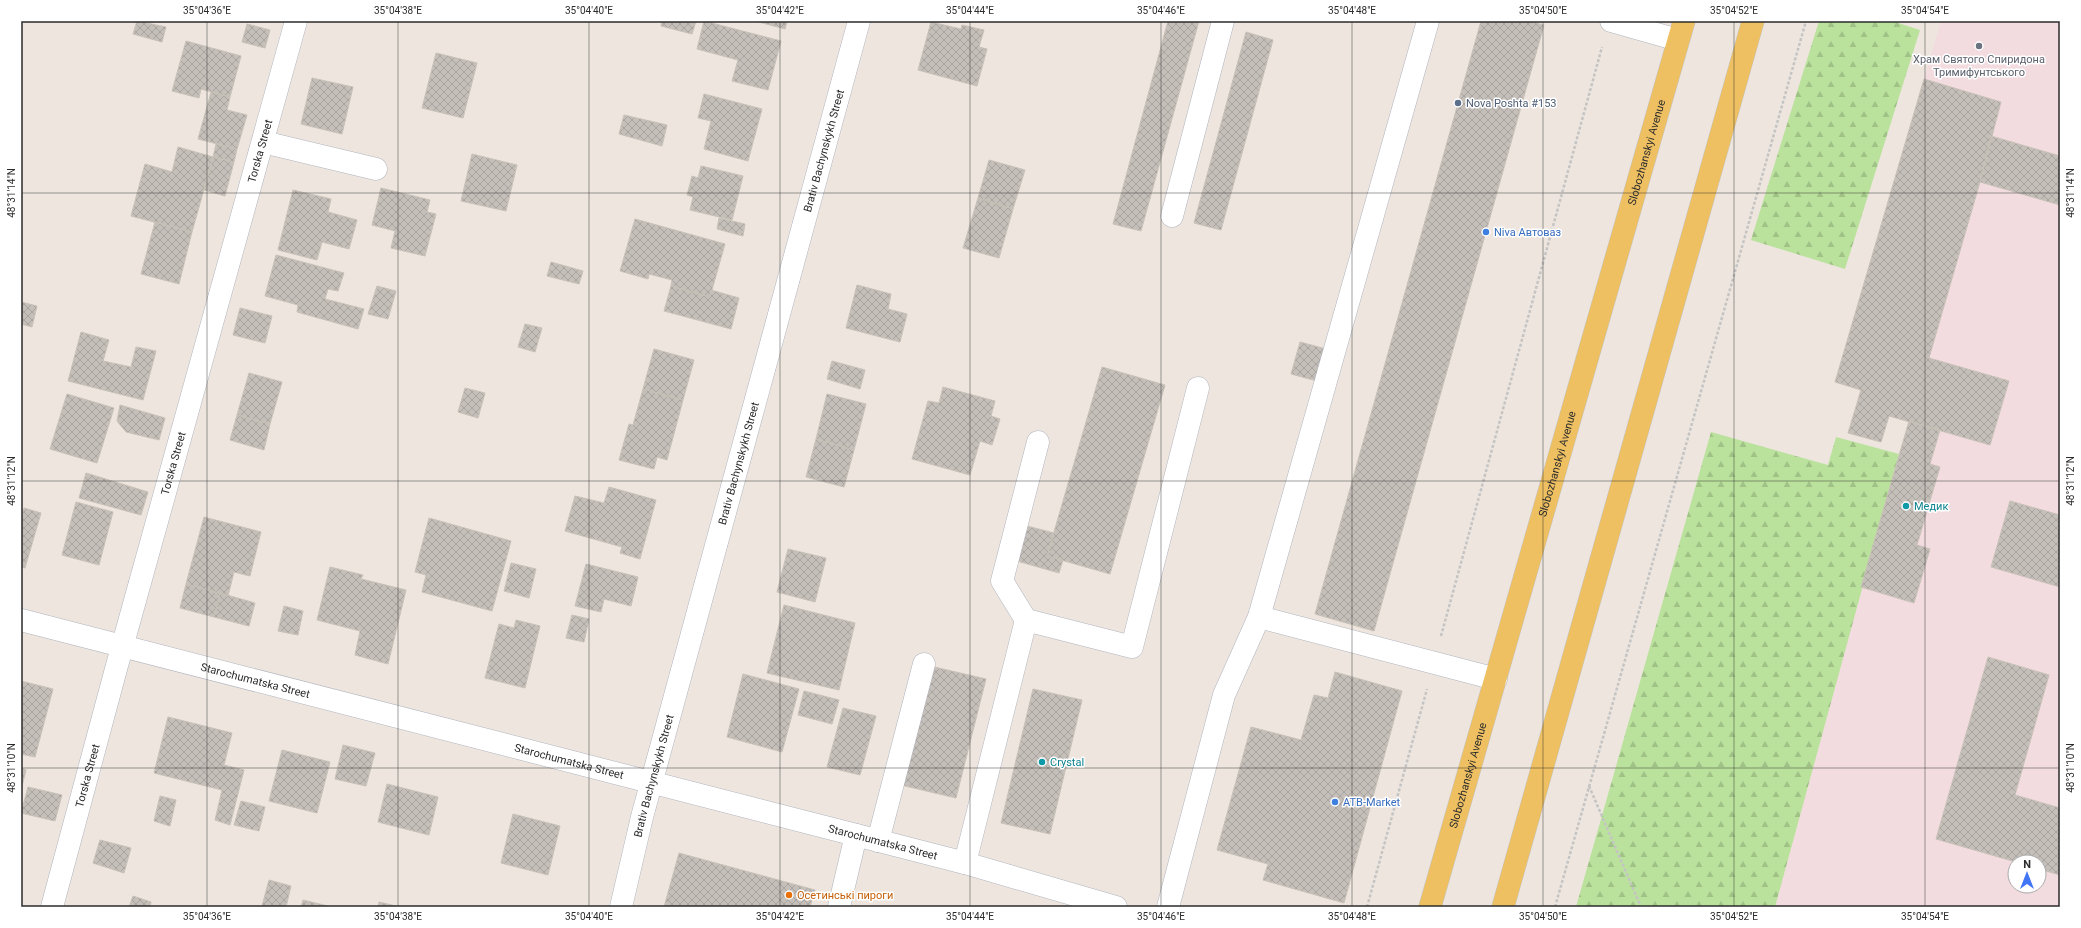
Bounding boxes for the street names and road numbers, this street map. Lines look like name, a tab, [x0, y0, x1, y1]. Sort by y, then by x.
street label: Brativ Bachynskykh Street	[801, 88, 847, 214]
street label: Slobozhanskyi Avenue	[1625, 98, 1668, 207]
street label: Torska Street	[245, 118, 275, 184]
street label: Brativ Bachynskykh Street	[716, 400, 762, 526]
street label: Slobozhanskyi Avenue	[1536, 409, 1579, 518]
street label: Torska Street	[159, 430, 189, 496]
street label: Starochumatska Street	[199, 661, 312, 701]
street label: Brativ Bachynskykh Street	[631, 713, 677, 839]
street label: Slobozhanskyi Avenue	[1447, 721, 1490, 830]
street label: Starochumatska Street	[513, 741, 625, 782]
street label: Torska Street	[73, 742, 103, 809]
street label: Starochumatska Street	[827, 822, 939, 863]

